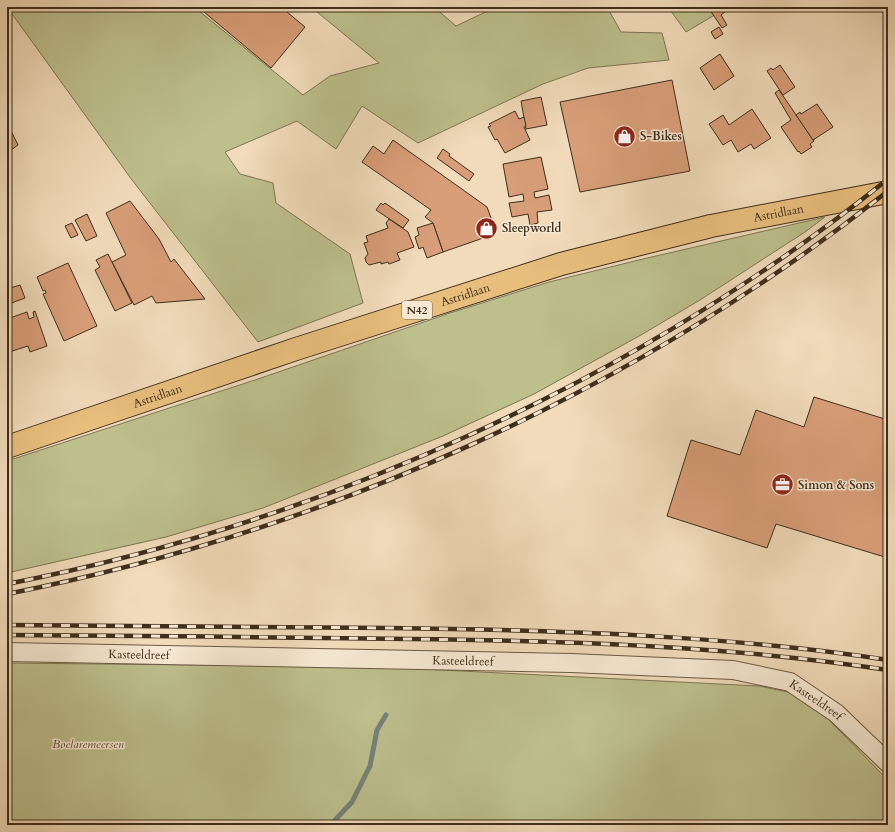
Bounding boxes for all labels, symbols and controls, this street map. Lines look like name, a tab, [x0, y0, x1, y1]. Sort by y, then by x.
shop icon: S-Bikes	[612, 123, 638, 149]
place label: S-Bikes	[640, 128, 682, 144]
street label: Astridlaan	[752, 200, 805, 226]
shop icon: Sleepworld	[473, 215, 499, 241]
place label: Sleepworld	[502, 220, 561, 236]
street label: Astridlaan	[439, 279, 492, 310]
road number: N42	[402, 301, 432, 319]
street label: Astridlaan	[131, 380, 184, 412]
office icon: Simon & Sons	[769, 472, 795, 498]
place label: Simon & Sons	[798, 477, 874, 493]
street label: Kasteeldreef	[108, 646, 172, 663]
street label: Kasteeldreef	[432, 652, 496, 670]
street label: Kasteeldreef	[786, 676, 848, 725]
park label: Boelaremeersen	[52, 736, 124, 752]

